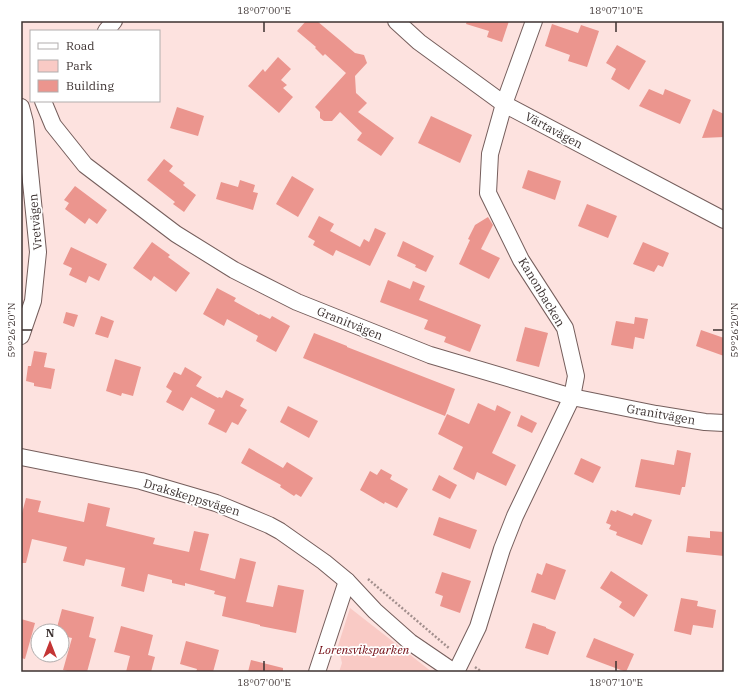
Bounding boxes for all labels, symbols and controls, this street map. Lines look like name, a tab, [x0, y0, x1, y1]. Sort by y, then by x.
text: 18°07'00"E	[237, 4, 291, 17]
text: 18°07'10"E	[589, 4, 643, 17]
legend	[30, 30, 160, 102]
text: Road	[66, 38, 95, 53]
text: Park	[66, 58, 92, 73]
text: Building	[66, 78, 114, 93]
street label: Värtavägen	[523, 109, 586, 152]
street label: Vretvägen	[25, 193, 45, 251]
street label: Kanonbacken	[516, 255, 569, 330]
text: 59°26'20"N	[5, 302, 18, 358]
text: 59°26'20"N	[728, 302, 741, 358]
street label: Granitvägen	[315, 303, 385, 343]
street label: Granitvägen	[625, 401, 697, 427]
street label: Drakskeppsvägen	[142, 475, 242, 519]
north arrow	[30, 623, 70, 663]
text: N	[46, 626, 55, 640]
park label: Lorensviksparken	[318, 642, 410, 657]
text: 18°07'00"E	[237, 676, 291, 689]
text: 18°07'10"E	[589, 676, 643, 689]

